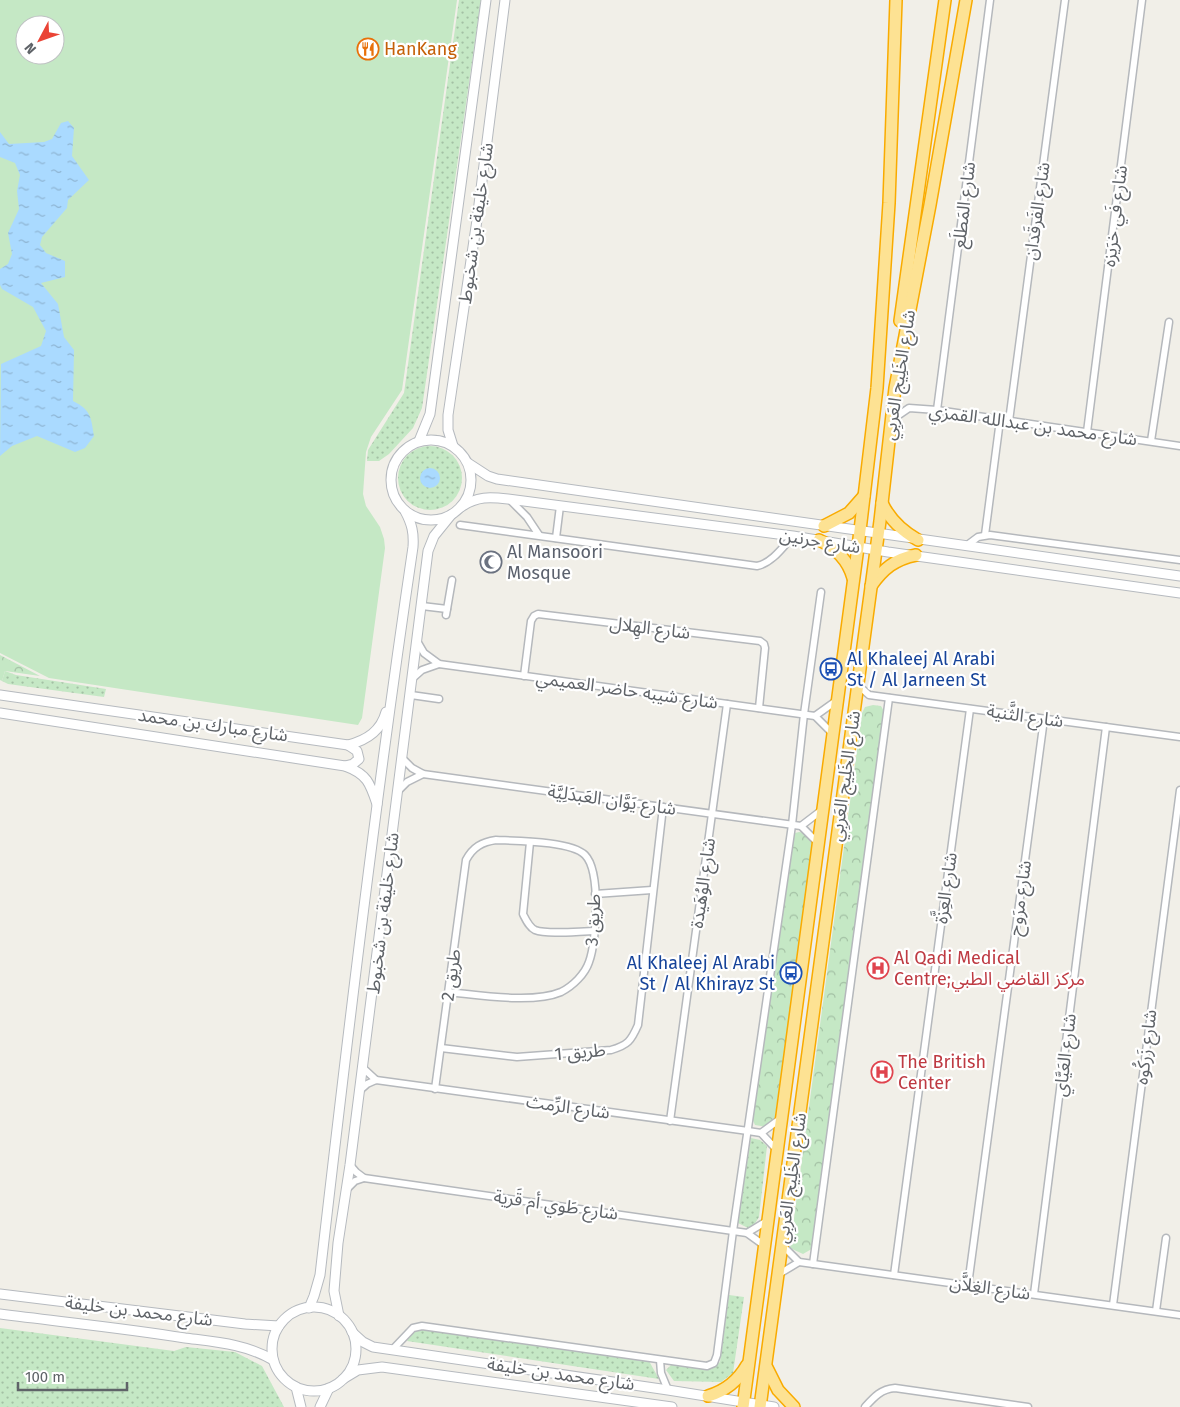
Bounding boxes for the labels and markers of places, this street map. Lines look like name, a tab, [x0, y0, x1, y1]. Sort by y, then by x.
restaurant icon: HanKang	[356, 37, 380, 61]
place label: HanKang	[384, 38, 457, 60]
place label: Al Mansoori Mosque	[507, 541, 603, 584]
mosque icon: Al Mansoori Mosque	[479, 550, 503, 574]
place label: Al Khaleej Al Arabi St / Al Jarneen St	[847, 648, 995, 691]
bus stop icon: Al Khaleej Al Arabi St / Al Jarneen St	[819, 657, 843, 681]
place label: Al Qadi Medical Centre;مركز القاضي الطبي	[894, 947, 1085, 992]
place label: Al Khaleej Al Arabi St / Al Khirayz St	[627, 952, 775, 995]
hospital icon: Al Qadi Medical Centre;مركز القاضي الطبي	[866, 956, 890, 980]
bus stop icon: Al Khaleej Al Arabi St / Al Khirayz St	[779, 961, 803, 985]
place label: The British Center	[898, 1051, 986, 1094]
hospital icon: The British Center	[870, 1060, 894, 1084]

